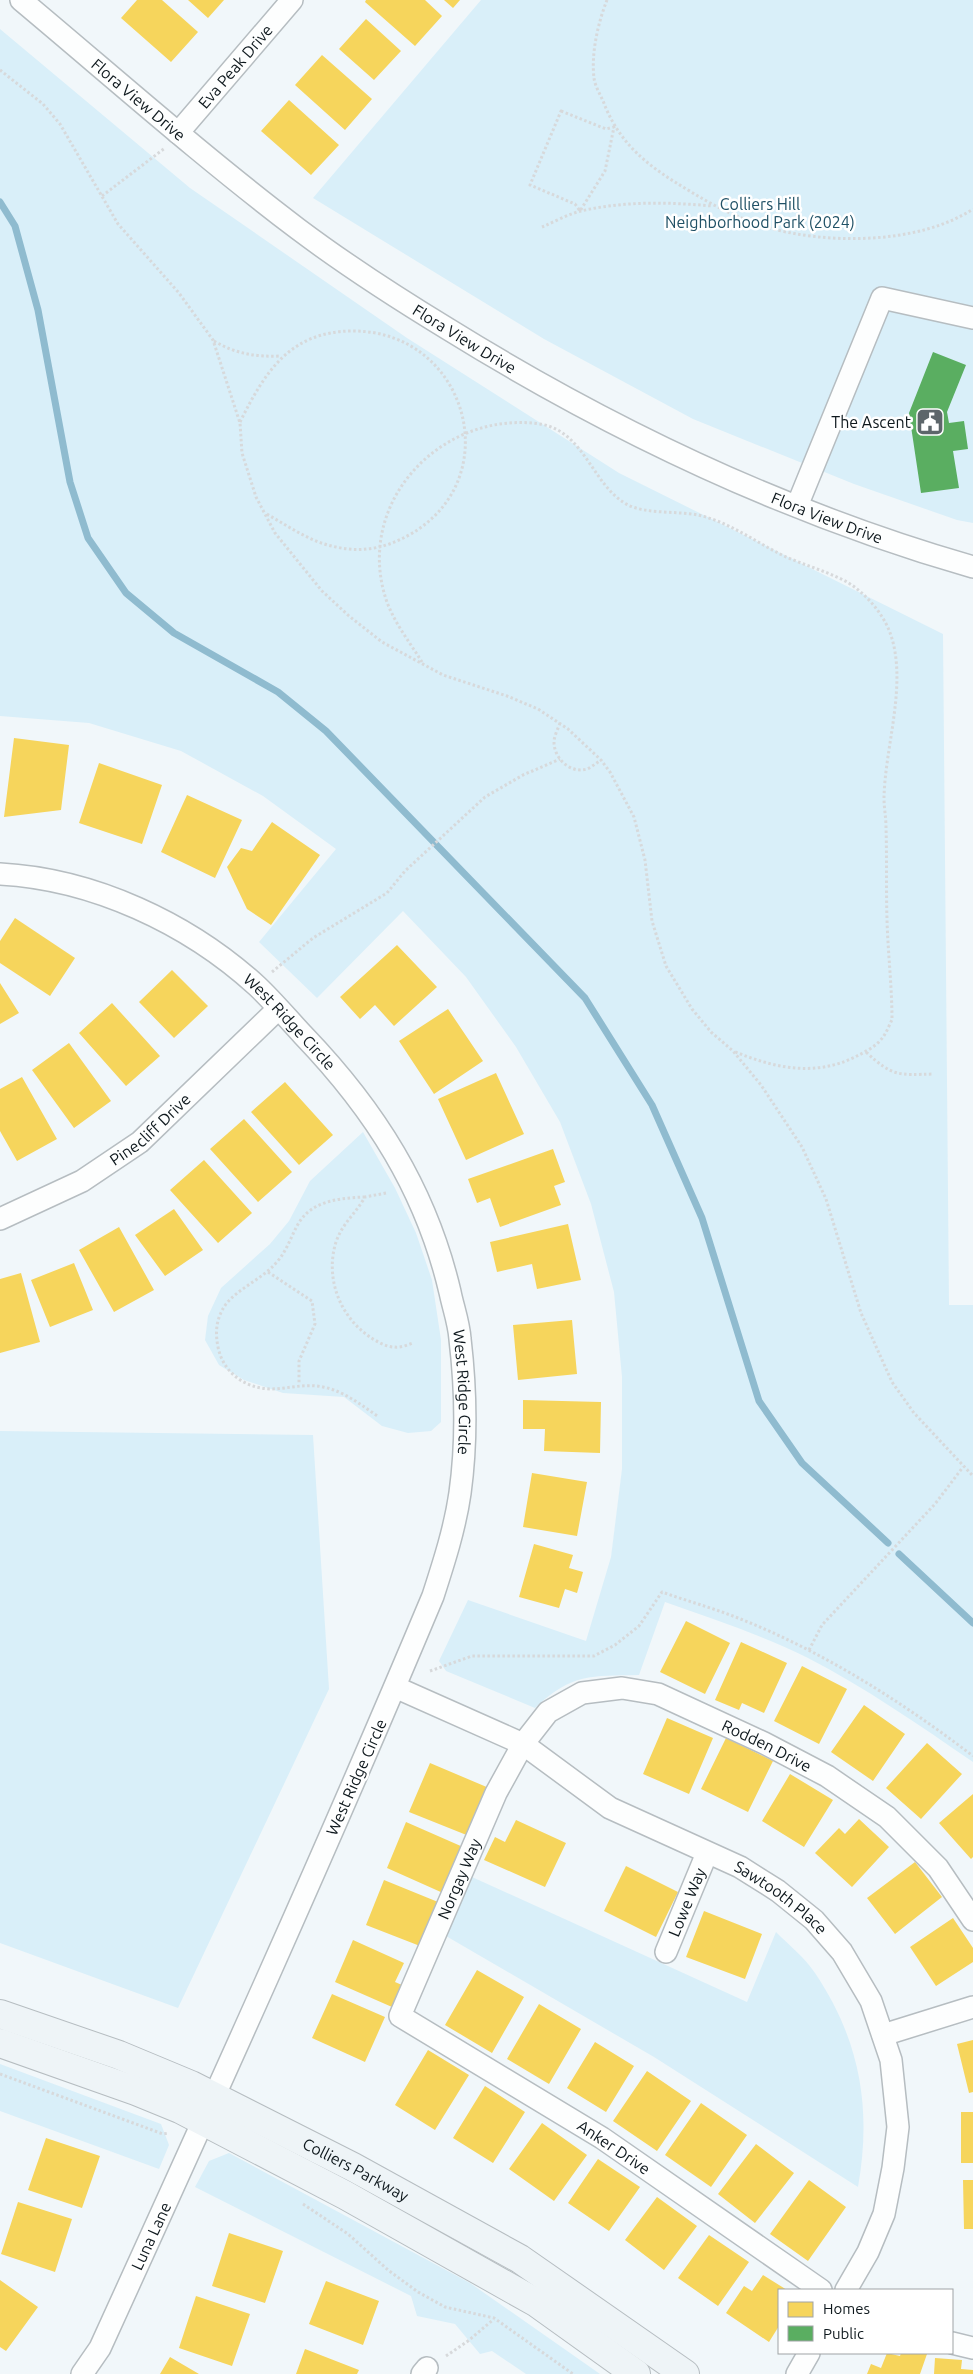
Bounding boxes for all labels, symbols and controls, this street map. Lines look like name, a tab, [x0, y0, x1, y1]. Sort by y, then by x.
street label: Eva Peak Drive	[194, 21, 276, 112]
street label: Flora View Drive	[88, 55, 189, 144]
park label: Colliers Hill Neighborhood Park (2024)	[665, 195, 855, 232]
street label: Flora View Drive	[410, 301, 519, 377]
public building icon: The Ascent	[915, 407, 945, 437]
place label: The Ascent	[831, 413, 912, 431]
street label: Flora View Drive	[769, 488, 885, 547]
street label: West Ridge Circle	[240, 970, 339, 1073]
street label: Pinecliff Drive	[106, 1090, 194, 1169]
street label: West Ridge Circle	[450, 1329, 474, 1455]
street label: West Ridge Circle	[322, 1716, 390, 1838]
street label: Rodden Drive	[719, 1716, 815, 1775]
street label: Norgay Way	[434, 1835, 484, 1922]
street label: Sawtooth Place	[732, 1857, 831, 1938]
street label: Lowe Way	[664, 1865, 709, 1939]
street label: Anker Drive	[574, 2116, 654, 2178]
street label: Colliers Parkway	[300, 2134, 412, 2205]
street label: Luna Lane	[127, 2199, 175, 2273]
legend	[778, 2289, 953, 2354]
text: Homes	[823, 2300, 870, 2317]
text: Public	[823, 2325, 864, 2342]

